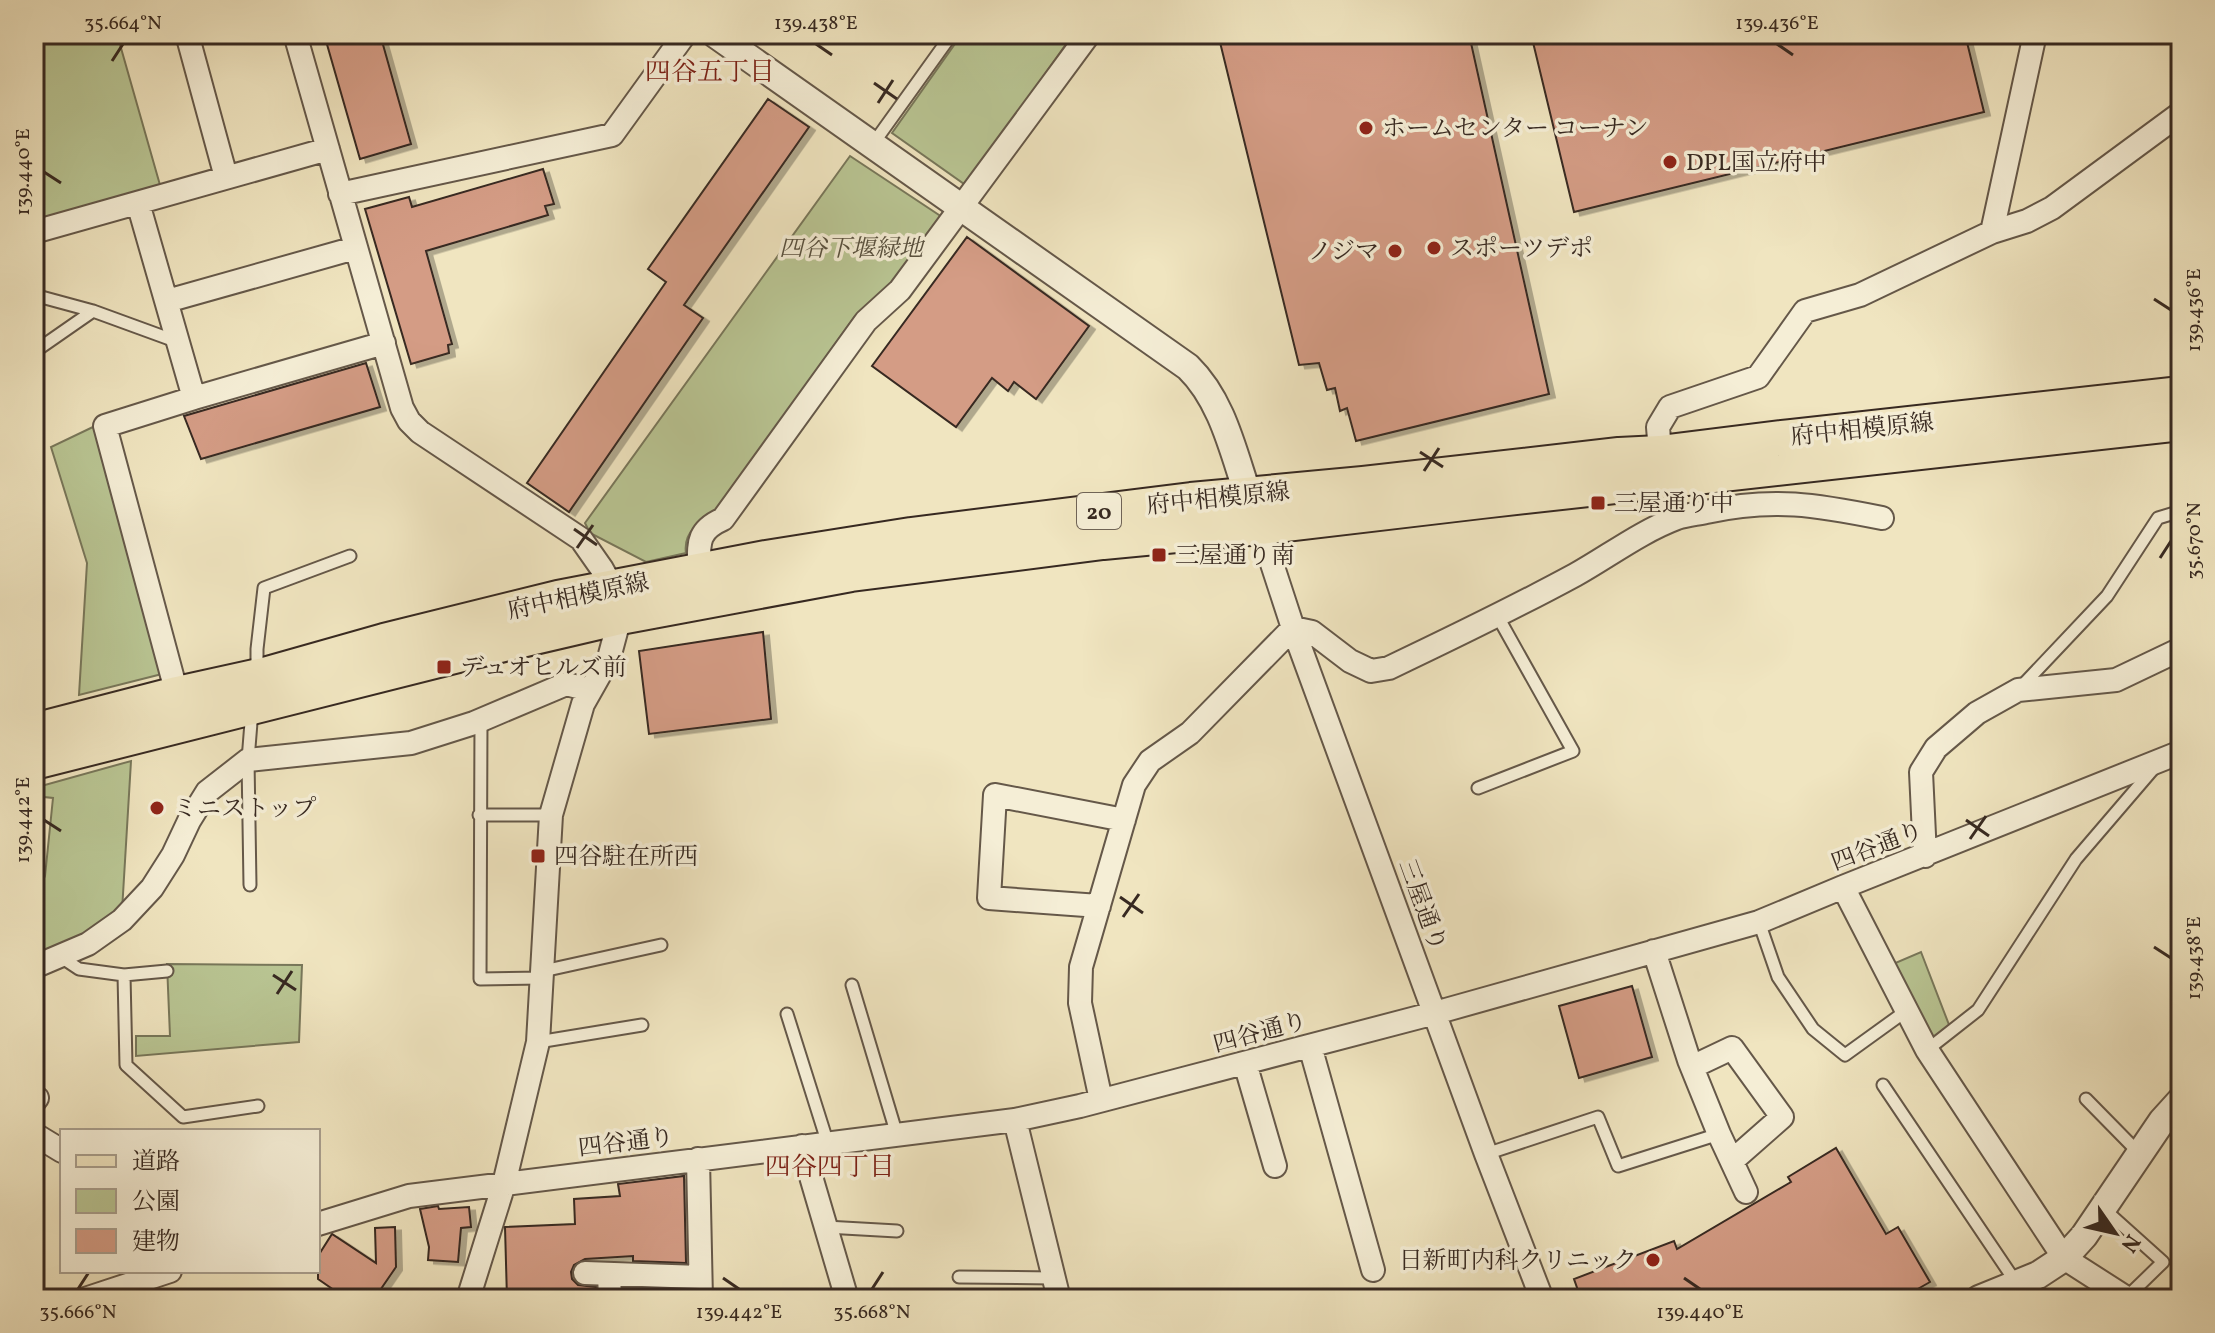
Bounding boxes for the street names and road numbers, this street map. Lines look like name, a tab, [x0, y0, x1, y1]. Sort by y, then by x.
street label: 府中相模原線	[1789, 407, 1936, 455]
street label: 府中相模原線	[1145, 476, 1292, 524]
road number: 20	[1077, 493, 1121, 529]
street label: 府中相模原線	[504, 566, 652, 630]
street label: 四谷通り	[1827, 815, 1929, 881]
street label: 三屋通り	[1389, 855, 1454, 957]
street label: 四谷通り	[1210, 1005, 1311, 1063]
street label: 四谷通り	[577, 1121, 676, 1167]

